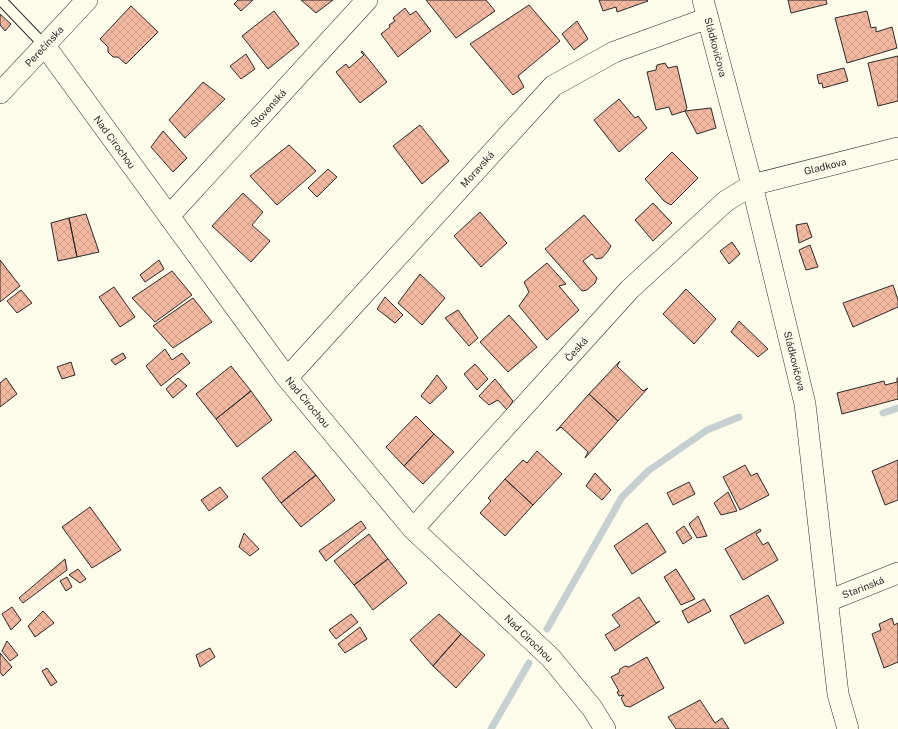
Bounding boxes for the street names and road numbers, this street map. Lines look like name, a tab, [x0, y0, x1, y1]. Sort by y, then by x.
street label: Sládkovičova	[702, 16, 730, 78]
street label: Perečínska	[22, 23, 66, 69]
street label: Slovenská	[248, 86, 288, 130]
street label: Nad Cirochou	[92, 113, 138, 171]
street label: Moravská	[458, 148, 496, 190]
street label: Gladkova	[803, 155, 847, 177]
street label: Sládkovičova	[782, 330, 808, 392]
street label: Česká	[562, 334, 590, 364]
street label: Nad Cirochou	[283, 374, 333, 430]
street label: Starinská	[840, 573, 886, 601]
street label: Nad Cirochou	[502, 612, 556, 664]

